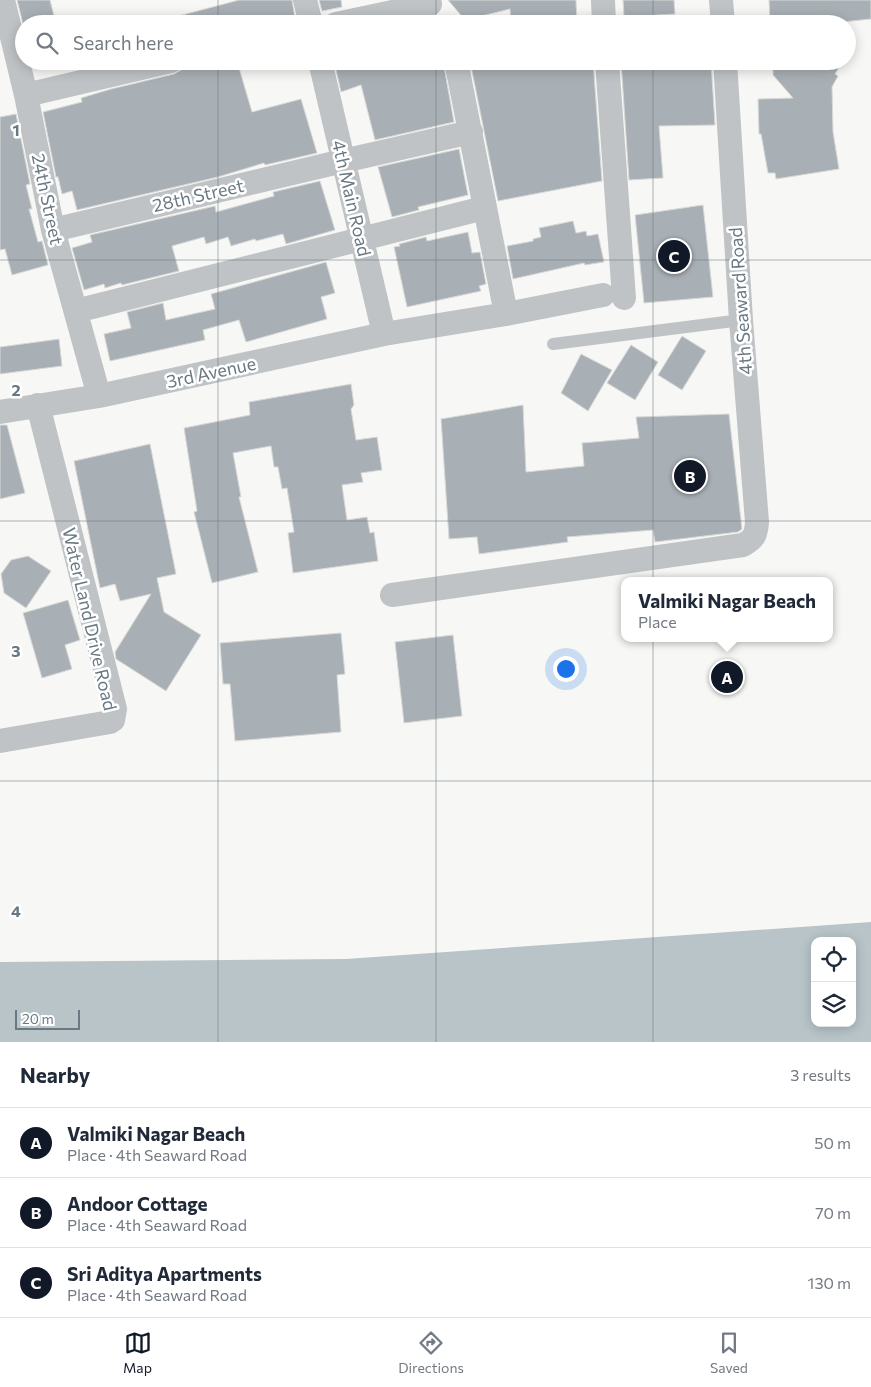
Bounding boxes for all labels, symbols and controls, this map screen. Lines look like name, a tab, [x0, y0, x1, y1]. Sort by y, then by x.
search box	[15, 15, 856, 70]
icon: search	[33, 29, 61, 57]
text: Search here	[73, 31, 173, 54]
text: 1	[12, 120, 20, 139]
street label: 4th Main Road	[328, 138, 376, 258]
street label: 24th Street	[28, 151, 68, 247]
street label: 28th Street	[150, 174, 246, 216]
street label: 4th Seaward Road	[724, 227, 756, 375]
pin: C	[658, 237, 690, 275]
street label: 3rd Avenue	[164, 352, 258, 392]
text: 2	[11, 380, 21, 399]
pin: B	[674, 457, 706, 495]
street label: Water Land Drive Road	[58, 525, 122, 713]
popup	[621, 577, 833, 642]
text: Valmiki Nagar Beach	[638, 589, 816, 612]
text: Place	[638, 612, 677, 631]
text: 3	[11, 641, 21, 660]
your location	[553, 656, 579, 682]
pin: A	[711, 658, 743, 696]
text: 4	[11, 901, 21, 920]
map controls	[811, 937, 856, 1027]
button: locate	[811, 937, 856, 982]
button: layers	[811, 982, 856, 1027]
scale bar	[15, 1007, 80, 1030]
text: 20 m	[22, 1010, 54, 1027]
text: Nearby	[20, 1062, 90, 1087]
text: 3 results	[790, 1065, 851, 1084]
text: Valmiki Nagar Beach	[67, 1122, 245, 1145]
text: A	[30, 1133, 42, 1152]
text: 50 m	[814, 1133, 851, 1152]
text: Place · 4th Seaward Road	[67, 1145, 247, 1164]
text: Andoor Cottage	[67, 1192, 208, 1215]
text: B	[31, 1203, 41, 1222]
text: 70 m	[815, 1203, 851, 1222]
text: Place · 4th Seaward Road	[67, 1215, 247, 1234]
text: Sri Aditya Apartments	[67, 1262, 262, 1285]
text: C	[31, 1273, 41, 1292]
text: 130 m	[808, 1273, 851, 1292]
text: Place · 4th Seaward Road	[67, 1285, 247, 1304]
tab: Map	[123, 1329, 152, 1376]
tab: Directions	[398, 1329, 464, 1376]
tab: Saved	[710, 1329, 748, 1376]

